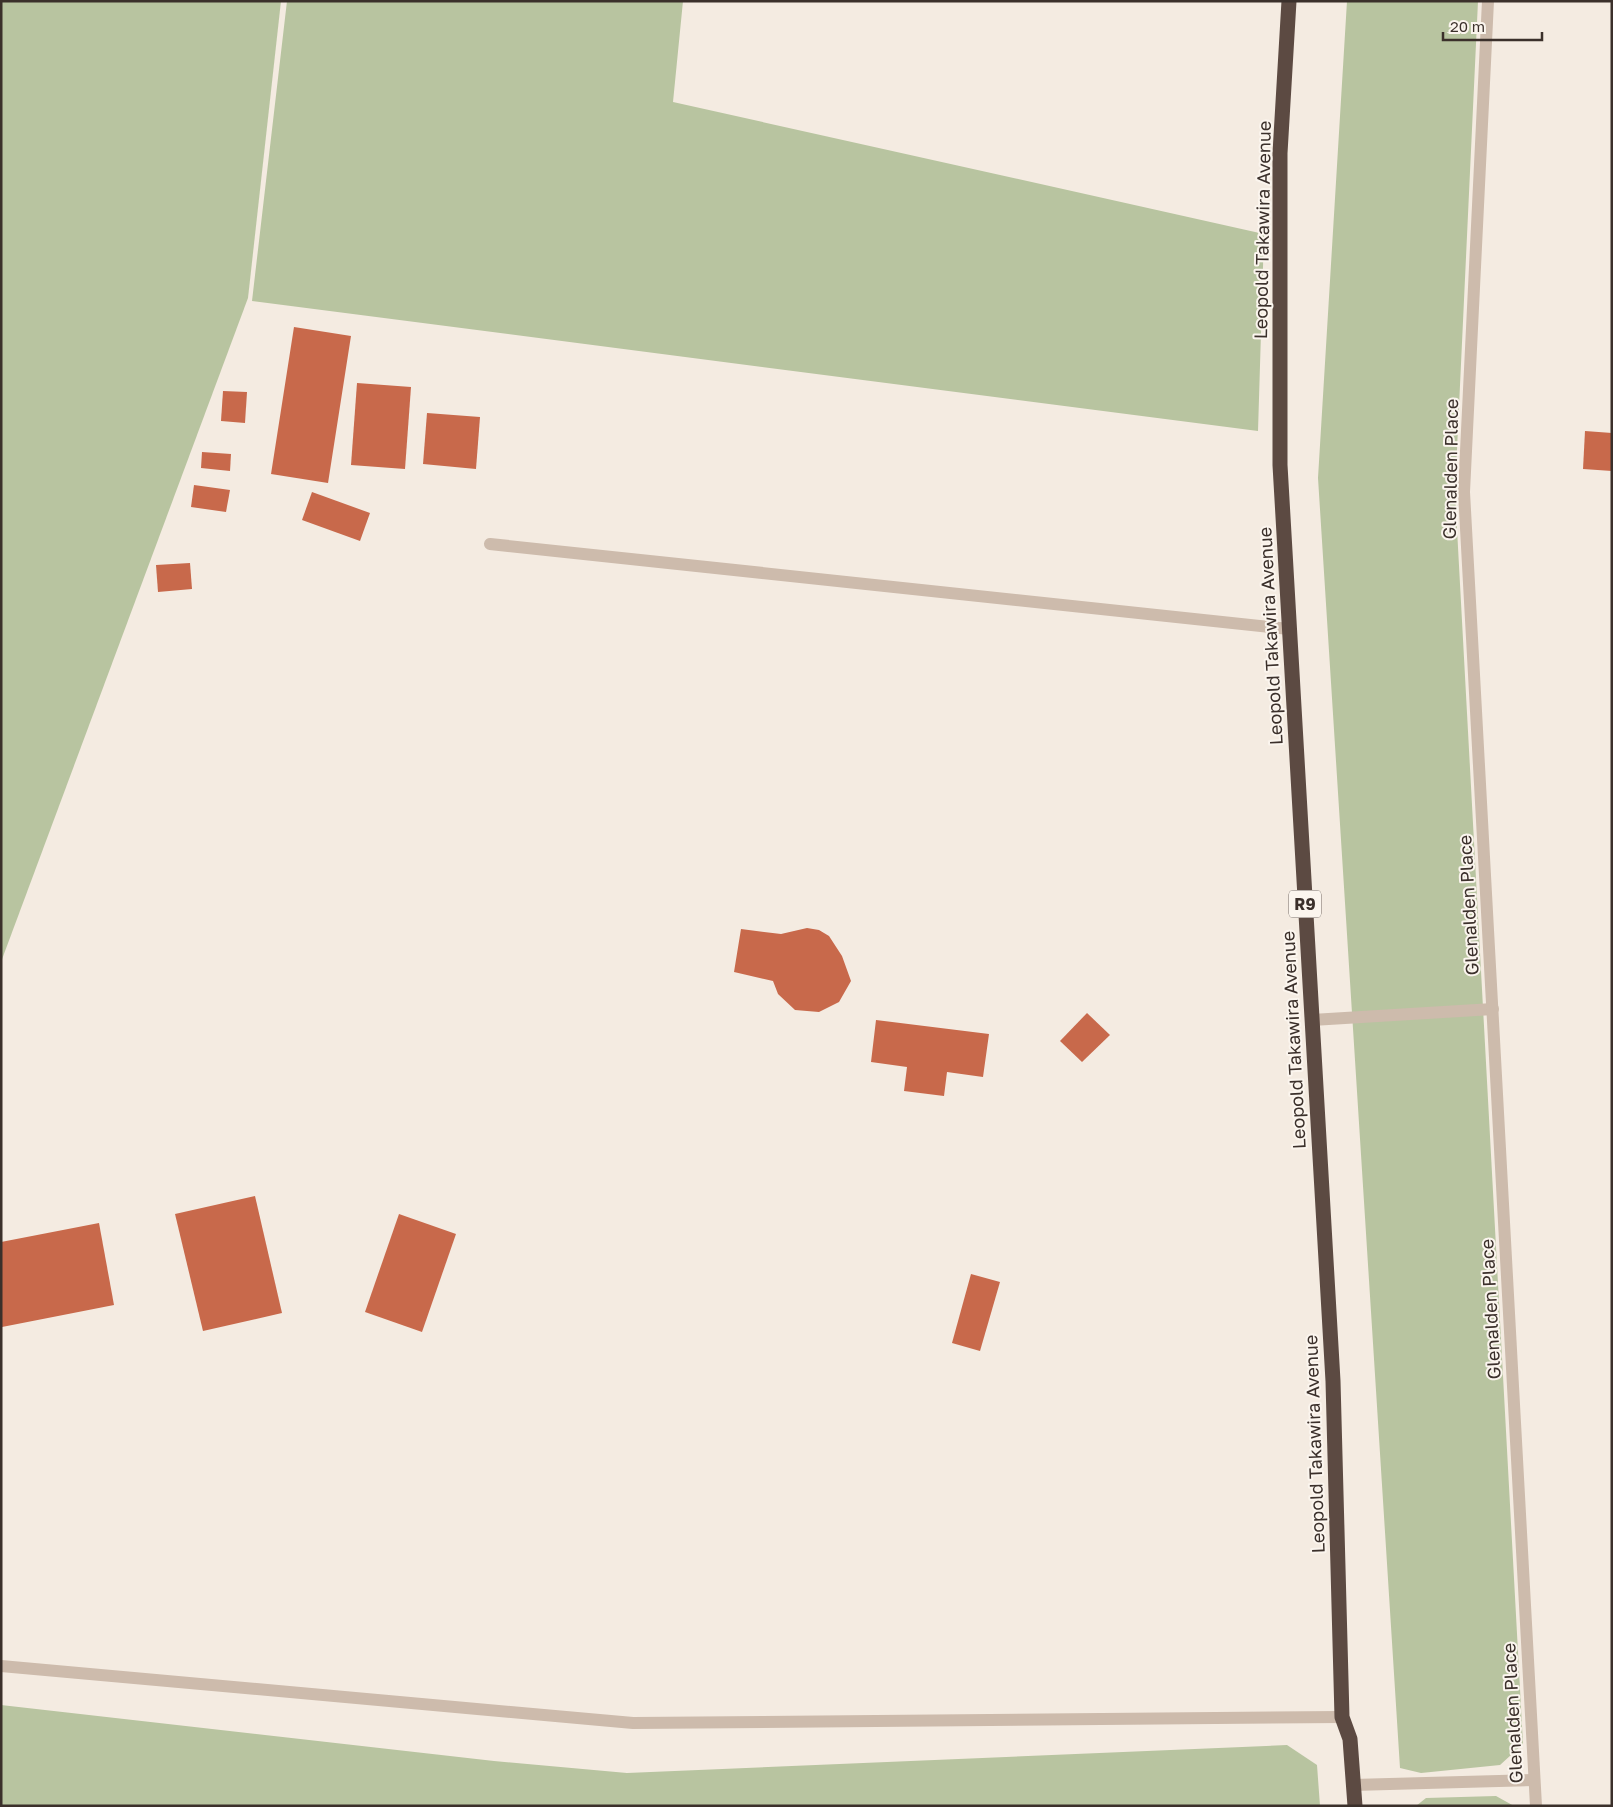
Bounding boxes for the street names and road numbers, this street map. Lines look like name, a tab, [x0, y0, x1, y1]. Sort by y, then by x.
street label: Leopold Takawira Avenue	[1249, 121, 1275, 339]
street label: Glenalden Place	[1438, 399, 1462, 539]
street label: Leopold Takawira Avenue	[1253, 526, 1287, 746]
street label: Glenalden Place	[1453, 834, 1483, 976]
road number: R9	[1289, 891, 1321, 918]
street label: Leopold Takawira Avenue	[1276, 930, 1310, 1150]
street label: Glenalden Place	[1475, 1238, 1505, 1380]
street label: Leopold Takawira Avenue	[1299, 1334, 1329, 1554]
street label: Glenalden Place	[1497, 1642, 1527, 1784]

